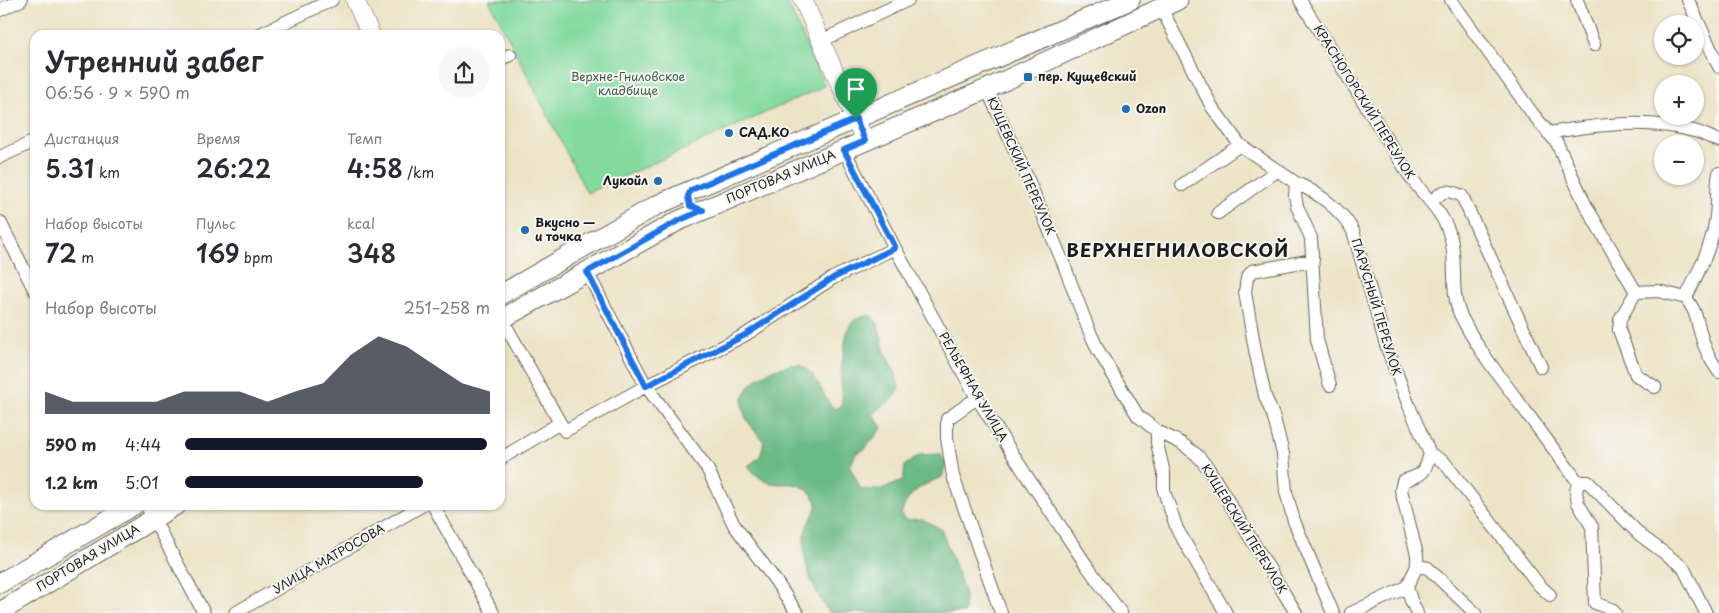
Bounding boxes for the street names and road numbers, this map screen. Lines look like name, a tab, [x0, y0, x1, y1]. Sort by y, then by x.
street label: КРАСНОГОРСКИЙ ПЕРЕУЛОК	[1310, 21, 1420, 182]
street label: КУЩЕВСКИЙ ПЕРЕУЛОК	[983, 94, 1061, 238]
street label: ПОРТОВАЯ УЛИЦА	[723, 145, 838, 207]
street label: ПАРУСНЫЙ ПЕРЕУЛОК	[1348, 236, 1406, 378]
street label: РЕЛЬЕФНАЯ УЛИЦА	[935, 328, 1013, 445]
street label: КУЩЕВСКИЙ ПЕРЕУЛОК	[1198, 460, 1292, 597]
street label: ПОРТОВАЯ УЛИЦА	[33, 519, 142, 595]
street label: УЛИЦА МАТРОСОВА	[269, 519, 388, 597]

